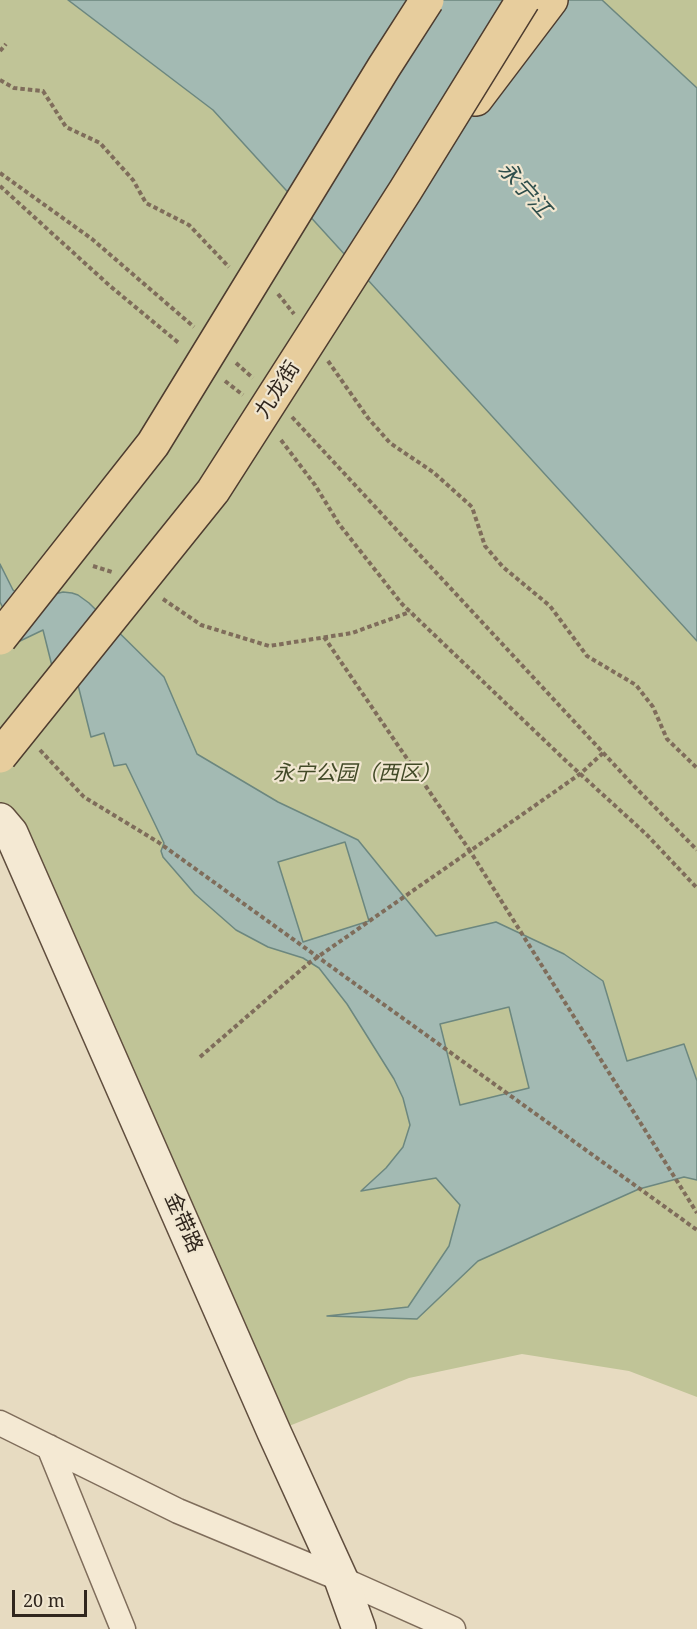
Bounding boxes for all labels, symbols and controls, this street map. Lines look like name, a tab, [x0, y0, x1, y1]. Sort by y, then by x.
water label: 永宁江	[492, 157, 556, 223]
street label: 九龙街	[250, 357, 306, 423]
park label: 永宁公园（西区）	[273, 761, 441, 787]
street label: 金带路	[159, 1189, 207, 1257]
scale bar	[15, 1578, 90, 1616]
text: 20 m	[23, 1588, 65, 1612]

